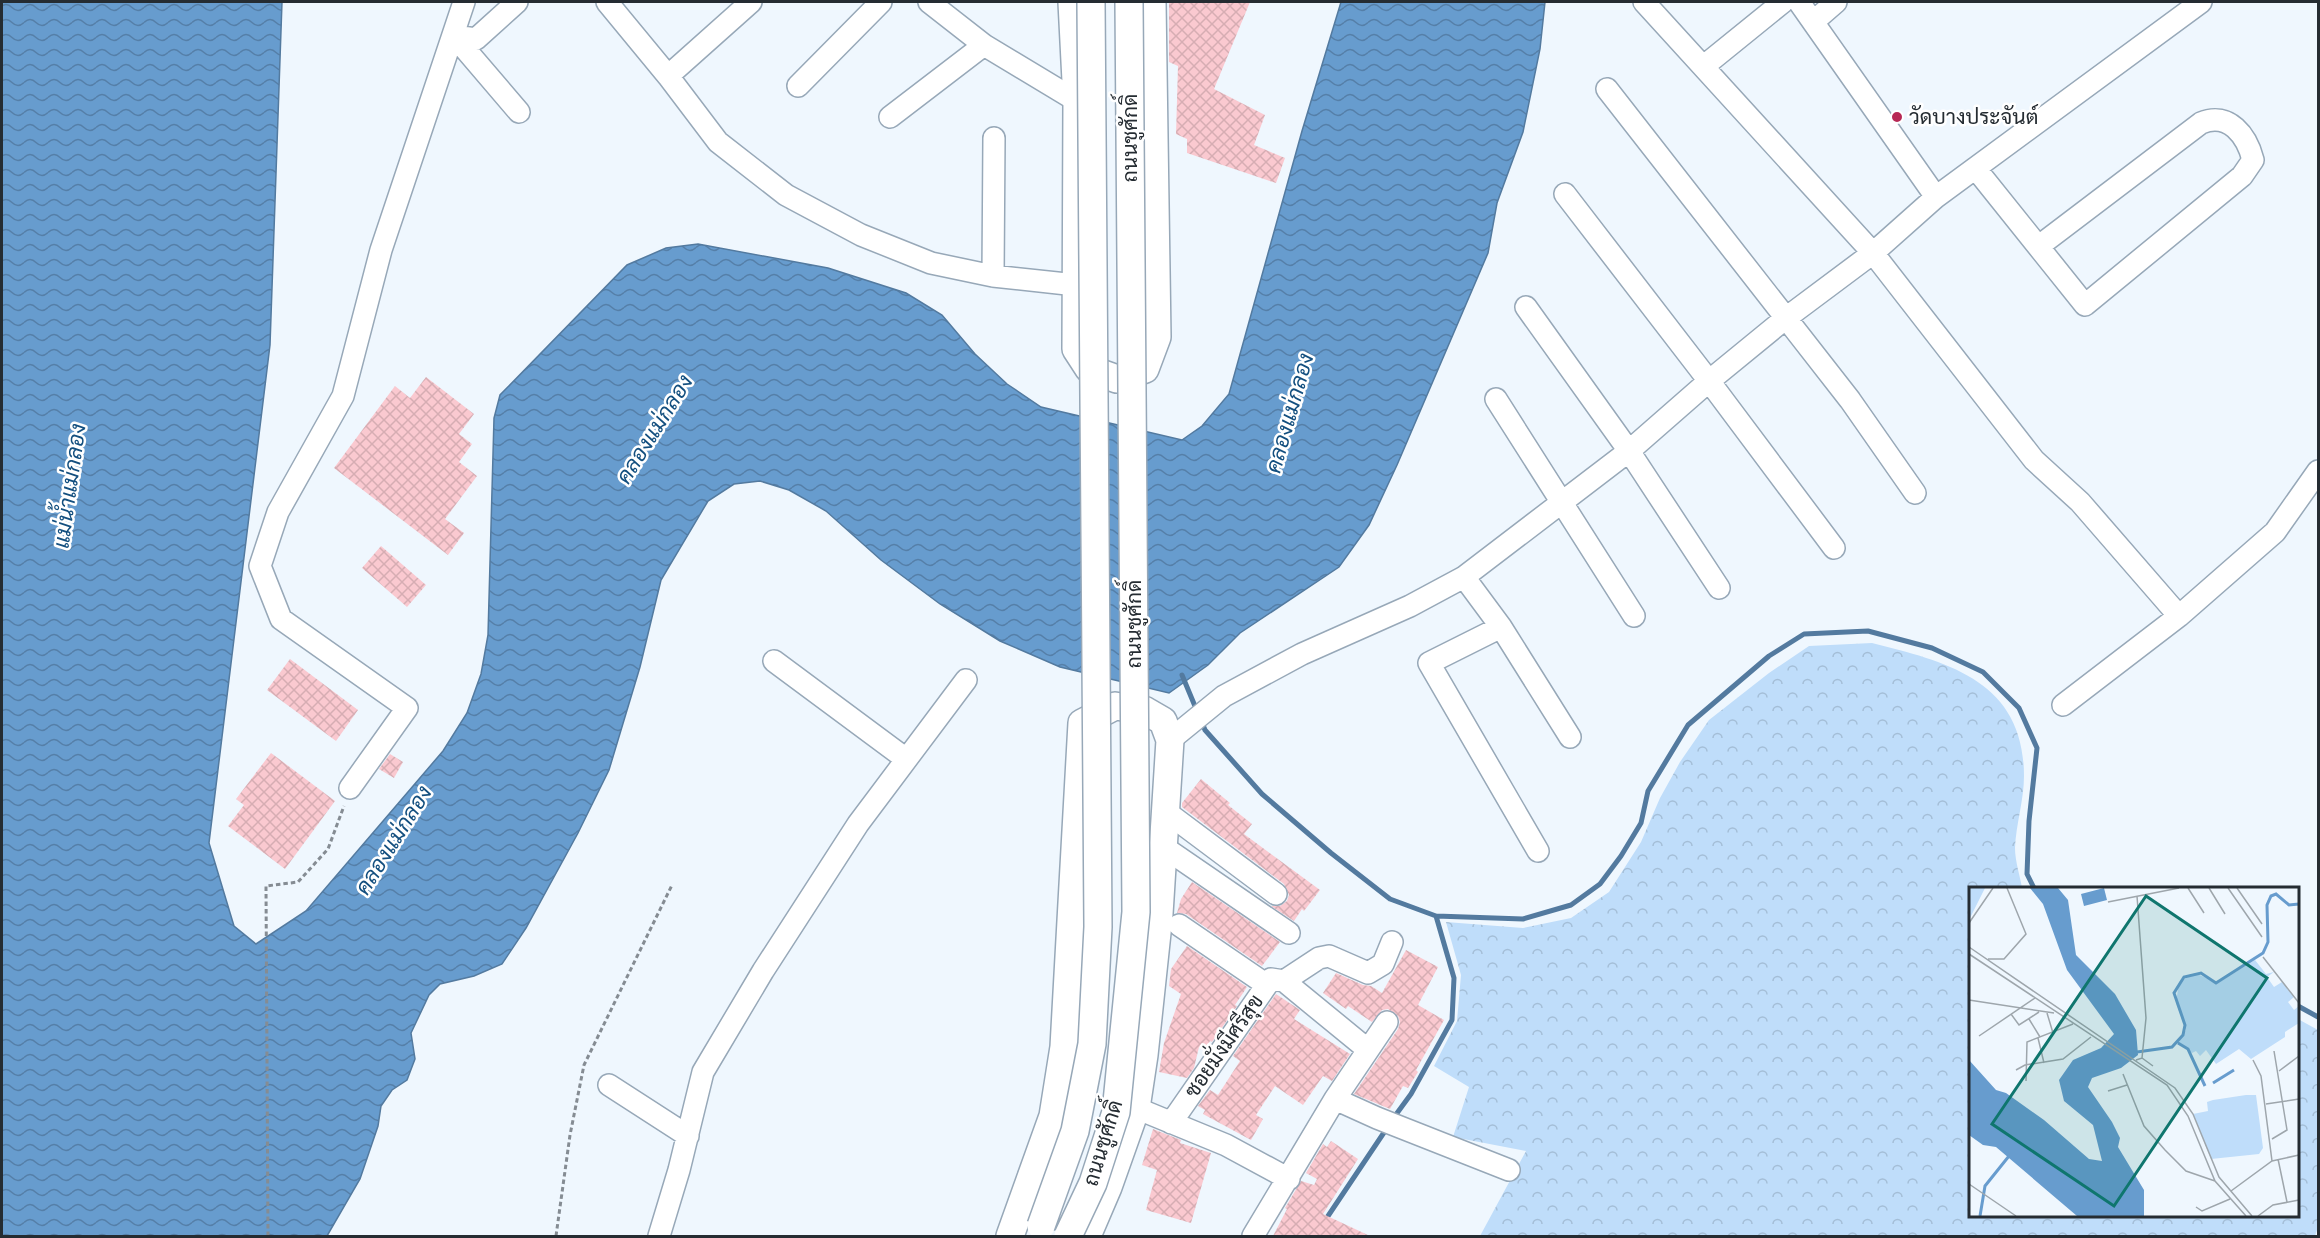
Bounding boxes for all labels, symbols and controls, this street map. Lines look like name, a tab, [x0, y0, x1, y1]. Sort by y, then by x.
street label: ถนนชูศักดิ์	[1110, 94, 1145, 182]
place label: วัดบางประจันต์	[1909, 103, 2038, 130]
marker: วัดบางประจันต์	[1890, 110, 1904, 124]
water label: คลองแม่กลอง	[1259, 350, 1319, 476]
water label: คลองแม่กลอง	[610, 370, 699, 489]
water label: แม่น้ำแม่กลอง	[41, 421, 92, 550]
street label: ถนนชูศักดิ์	[1114, 580, 1149, 668]
water label: คลองแม่กลอง	[349, 781, 438, 900]
inset map	[1969, 887, 2299, 1217]
street label: ซอยมั่งมีศรีสุข	[1174, 986, 1270, 1103]
street label: ถนนชูศักดิ์	[1071, 1095, 1130, 1190]

